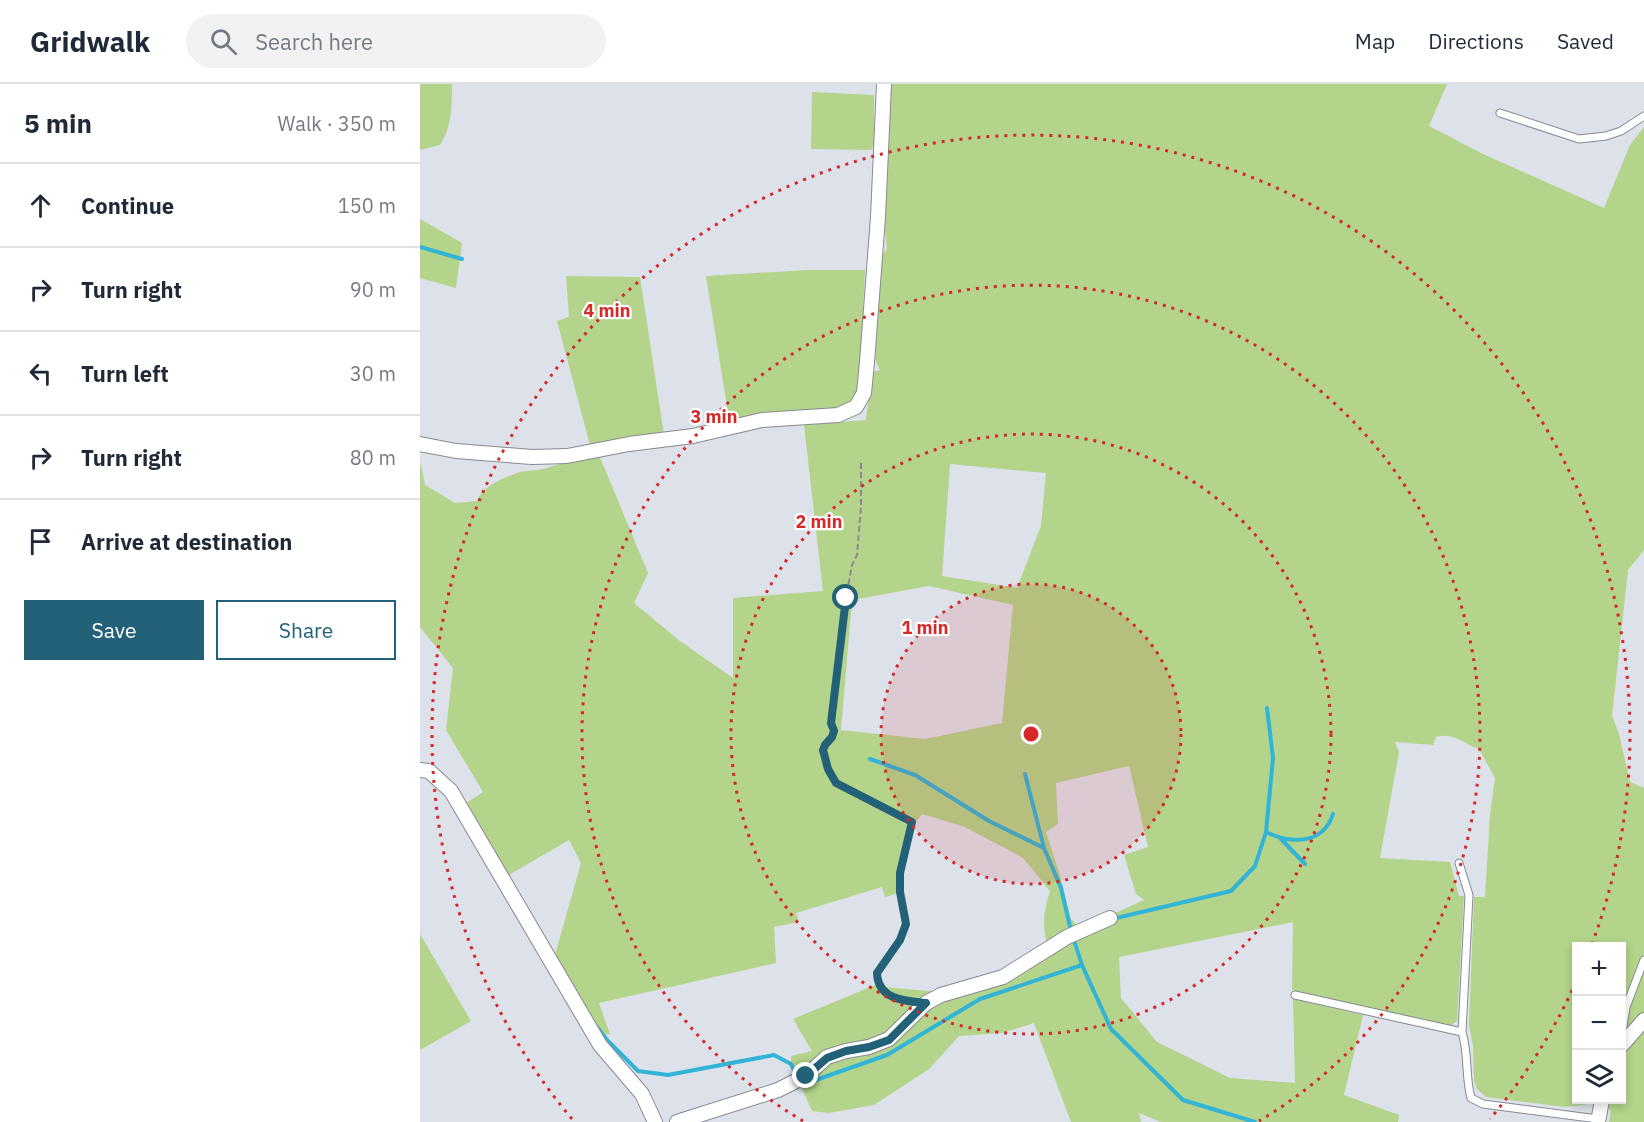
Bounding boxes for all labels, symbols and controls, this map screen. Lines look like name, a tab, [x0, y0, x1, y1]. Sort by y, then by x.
search box	[186, 14, 606, 68]
text: Gridwalk	[30, 23, 150, 60]
icon: search	[207, 25, 240, 58]
text: Search here	[255, 27, 373, 56]
text: Map	[1355, 27, 1395, 55]
text: Directions	[1428, 27, 1524, 55]
text: Saved	[1557, 27, 1614, 55]
text: 5 min	[24, 106, 92, 140]
text: Walk · 350 m	[278, 110, 396, 137]
icon: ahead	[24, 189, 57, 222]
text: Continue	[81, 191, 174, 220]
text: 150 m	[338, 192, 396, 219]
icon: right	[24, 273, 57, 306]
text: Turn right	[81, 275, 182, 304]
text: 90 m	[350, 276, 396, 303]
text: 4 min	[583, 299, 631, 322]
icon: left	[24, 357, 57, 390]
text: Turn left	[81, 359, 169, 388]
text: 30 m	[350, 360, 396, 387]
text: 3 min	[690, 405, 738, 428]
icon: right	[24, 441, 57, 474]
text: Turn right	[81, 443, 182, 472]
text: 80 m	[350, 444, 396, 471]
text: 2 min	[795, 510, 843, 533]
icon: arrive	[24, 525, 57, 558]
text: Arrive at destination	[81, 527, 292, 556]
route start	[832, 584, 858, 610]
button: Save	[24, 600, 204, 660]
button: Share	[216, 600, 396, 660]
text: 1 min	[901, 616, 949, 639]
centre of rings	[1021, 724, 1041, 744]
map controls	[1572, 942, 1626, 1104]
button: +	[1572, 942, 1626, 996]
button: −	[1572, 996, 1626, 1050]
button: layers	[1572, 1050, 1626, 1104]
route end	[792, 1062, 818, 1088]

